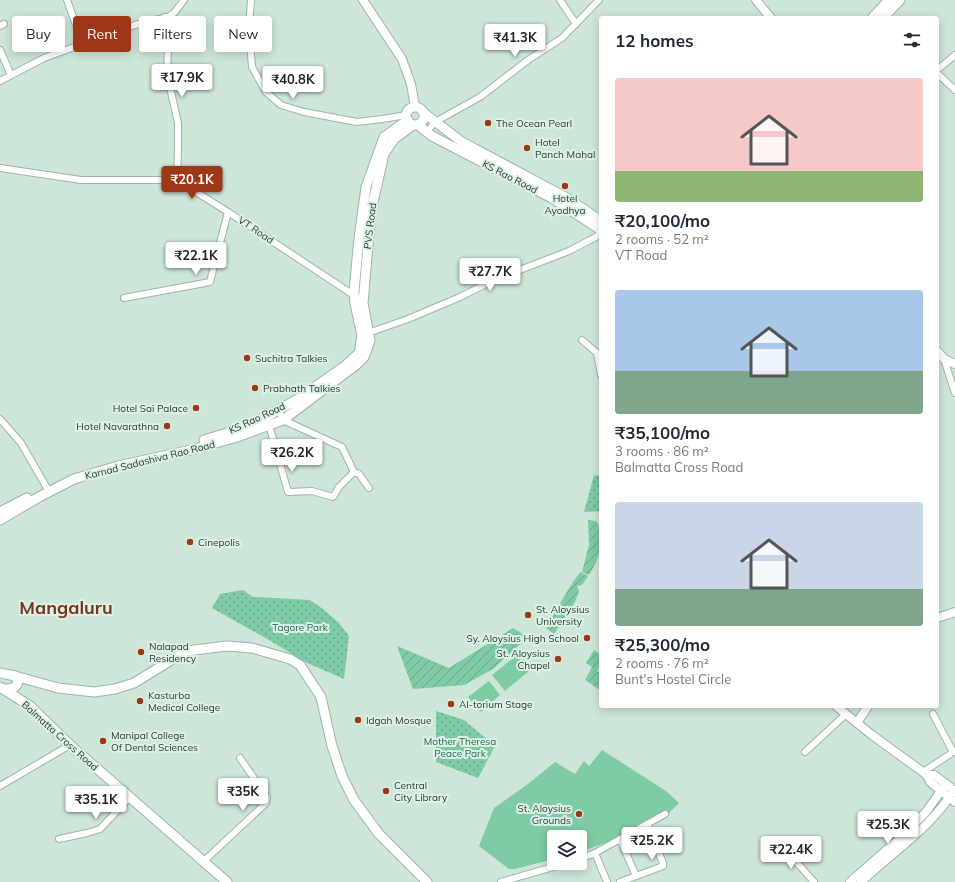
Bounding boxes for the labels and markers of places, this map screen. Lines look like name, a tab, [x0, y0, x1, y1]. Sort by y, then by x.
pin: ₹41.3K	[482, 24, 548, 58]
pin: ₹17.9K	[149, 64, 215, 98]
pin: ₹40.8K	[260, 66, 326, 100]
place label: The Ocean Pearl	[496, 117, 572, 130]
marker: The Ocean Pearl	[483, 118, 493, 128]
place label: Hotel Panch Mahal	[535, 136, 595, 161]
marker: Hotel Panch Mahal	[522, 143, 532, 153]
pin: ₹20.1K	[159, 166, 225, 200]
marker: Hotel Ayodhya	[560, 181, 570, 191]
place label: Hotel Ayodhya	[544, 192, 586, 217]
pin: ₹22.1K	[163, 242, 229, 276]
pin: ₹27.7K	[457, 258, 523, 292]
place label: Suchitra Talkies	[255, 352, 328, 365]
marker: Suchitra Talkies	[242, 353, 252, 363]
place label: Prabhath Talkies	[263, 382, 340, 395]
marker: Prabhath Talkies	[250, 383, 260, 393]
place label: Hotel Sai Palace	[113, 402, 188, 415]
marker: Hotel Sai Palace	[191, 403, 201, 413]
place label: Hotel Navarathna	[76, 420, 159, 433]
marker: Hotel Navarathna	[162, 421, 172, 431]
pin: ₹26.2K	[259, 439, 325, 473]
place label: Cinepolis	[198, 536, 240, 549]
marker: Cinepolis	[185, 537, 195, 547]
place label: St. Aloysius University	[536, 603, 589, 628]
marker: St. Aloysius University	[523, 610, 533, 620]
place label: Sy. Aloysius High School	[466, 632, 579, 645]
marker: Sy. Aloysius High School	[582, 633, 592, 643]
place label: Nalapad Residency	[149, 640, 197, 665]
marker: Nalapad Residency	[136, 647, 146, 657]
place label: St. Aloysius Chapel	[497, 647, 550, 672]
marker: St. Aloysius Chapel	[553, 654, 563, 664]
place label: Kasturba Medical College	[148, 689, 220, 714]
marker: Kasturba Medical College	[135, 696, 145, 706]
place label: Al-torium Stage	[459, 698, 533, 711]
marker: Al-torium Stage	[446, 699, 456, 709]
place label: Idgah Mosque	[366, 714, 432, 727]
marker: Idgah Mosque	[353, 715, 363, 725]
place label: Manipal College Of Dental Sciences	[111, 729, 198, 754]
marker: Manipal College Of Dental Sciences	[98, 736, 108, 746]
pin: ₹35K	[219, 778, 267, 812]
place label: Central City Library	[394, 779, 448, 804]
pin: ₹35.1K	[63, 786, 129, 820]
marker: Central City Library	[381, 786, 391, 796]
place label: St. Aloysius Grounds	[518, 802, 571, 827]
marker: St. Aloysius Grounds	[574, 809, 584, 819]
pin: ₹25.3K	[855, 811, 921, 845]
pin: ₹25.2K	[619, 827, 685, 861]
pin: ₹22.4K	[758, 836, 824, 870]

